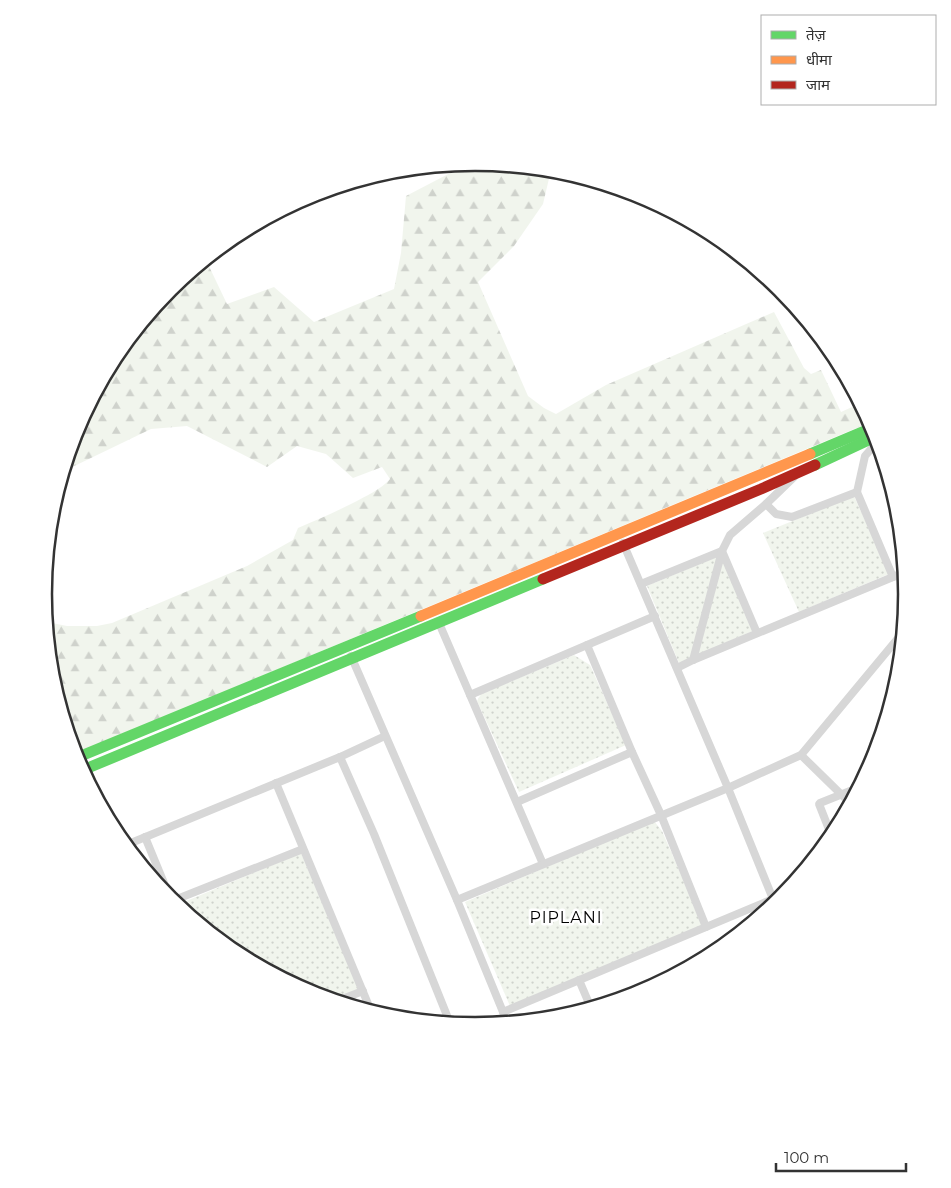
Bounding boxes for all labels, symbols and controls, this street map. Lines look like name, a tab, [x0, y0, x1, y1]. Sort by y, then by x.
legend	[761, 15, 936, 105]
text: तेज़	[806, 25, 827, 44]
text: धीमा	[806, 50, 833, 69]
text: जाम	[806, 75, 831, 94]
district label: PIPLANI	[529, 908, 603, 927]
scale bar	[776, 1140, 906, 1172]
text: 100 m	[784, 1148, 829, 1167]

